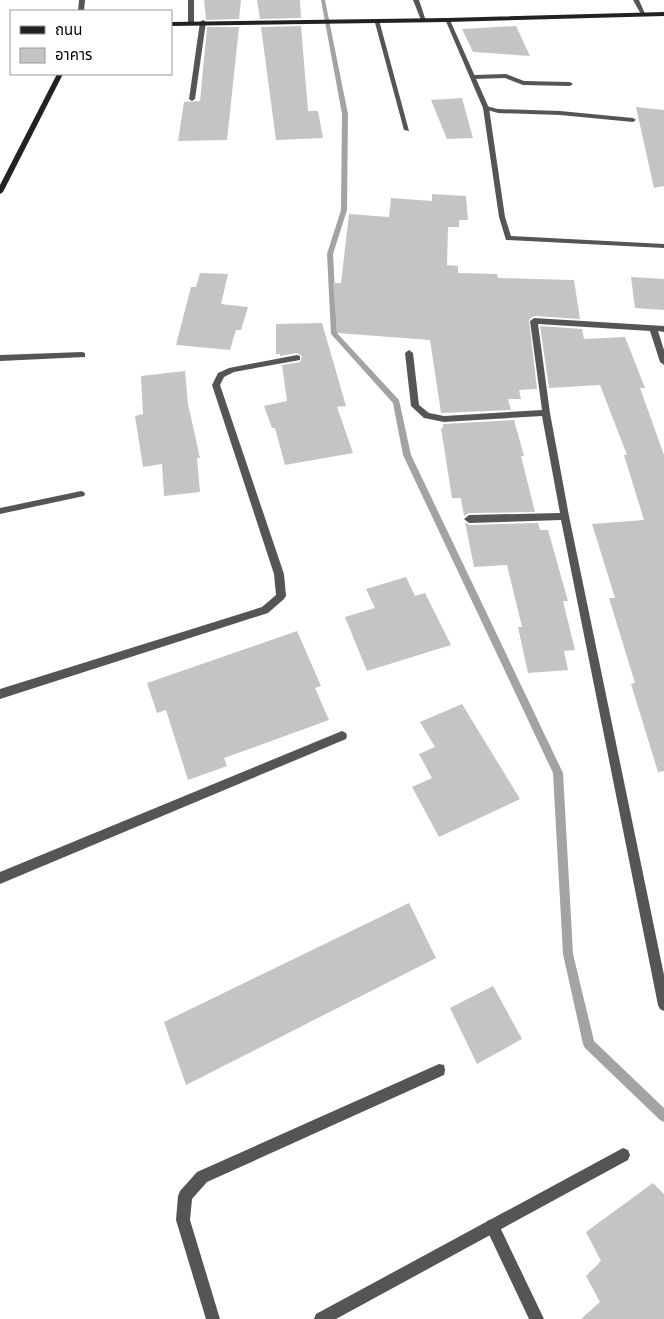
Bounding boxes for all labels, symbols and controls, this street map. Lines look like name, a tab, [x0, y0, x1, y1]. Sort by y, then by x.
legend	[10, 10, 172, 75]
text: ถนน	[55, 21, 82, 39]
text: อาคาร	[55, 46, 92, 64]

